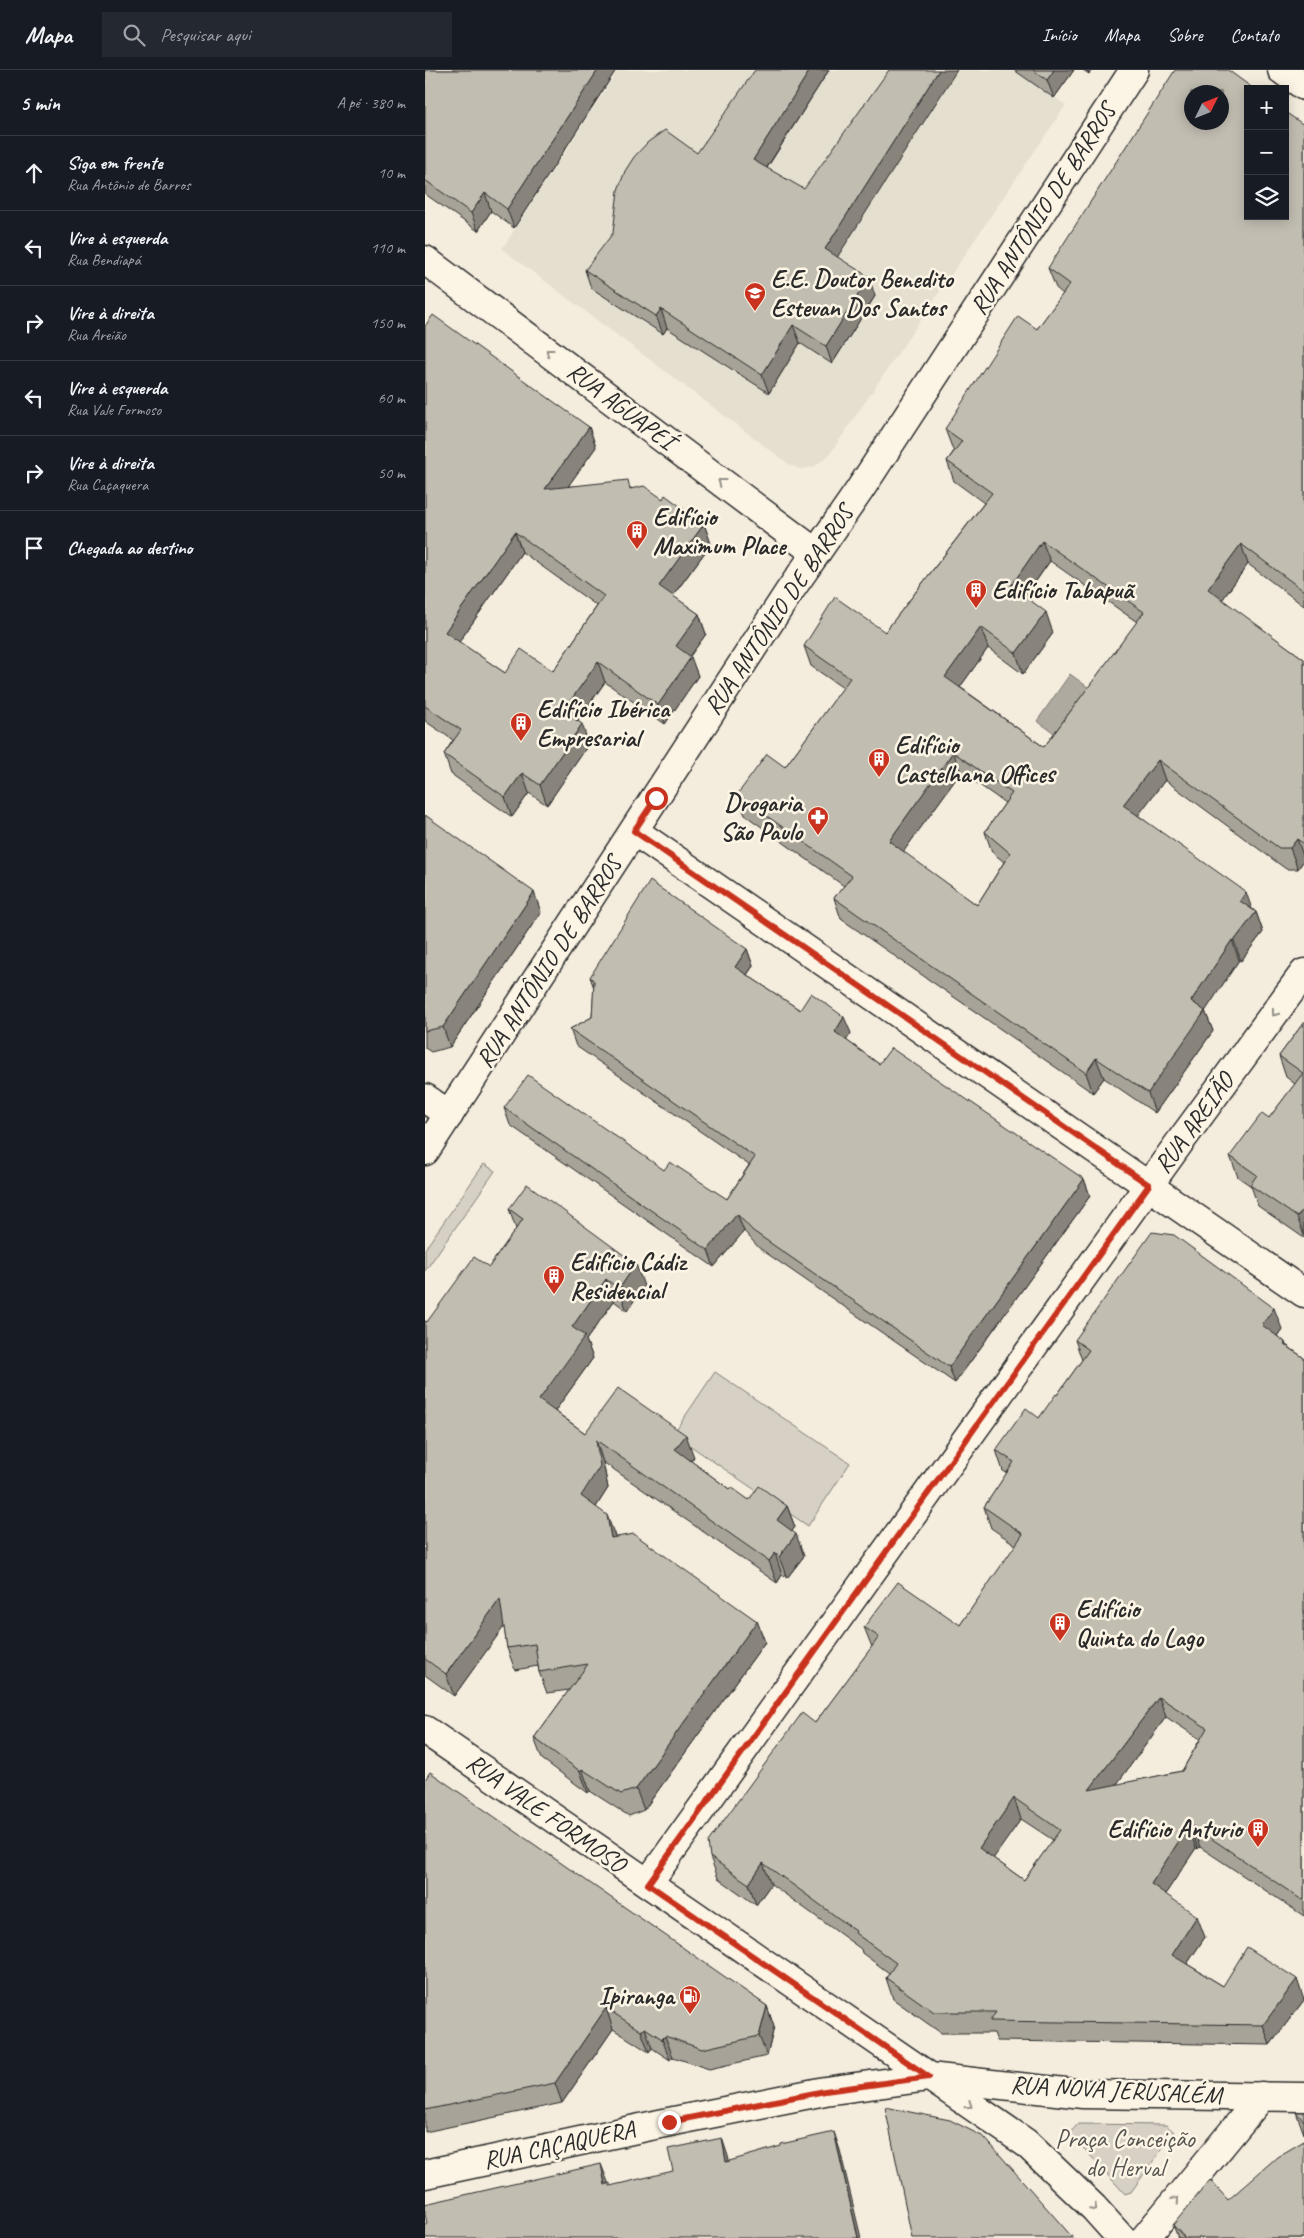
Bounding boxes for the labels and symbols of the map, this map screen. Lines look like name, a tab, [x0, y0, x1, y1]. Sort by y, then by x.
north arrow	[1184, 85, 1229, 130]
street label: RUA ANTÔNIO DE BARROS	[963, 94, 1126, 321]
place label: E.E. Doutor Benedito Estevan Dos Santos	[771, 263, 955, 324]
school or university icon: E.E. Doutor Benedito Estevan Dos Santos	[743, 281, 767, 312]
one-way arrow	[546, 350, 555, 358]
street label: RUA AGUAPEÍ	[561, 355, 686, 461]
one-way arrow	[717, 479, 727, 488]
street label: RUA ANTÔNIO DE BARROS	[697, 496, 863, 721]
place label: Edifício Maximum Place	[653, 501, 787, 562]
building icon: Edifício Maximum Place	[625, 519, 649, 550]
place label: Edifício Tabapuã	[992, 574, 1136, 606]
building icon: Edifício Tabapuã	[964, 578, 988, 609]
place label: Edifício Ibérica Empresarial	[537, 693, 671, 754]
building icon: Edifício Ibérica Empresarial	[509, 711, 533, 742]
place label: Edifício Castelhana Offices	[895, 729, 1057, 790]
building icon: Edifício Castelhana Offices	[867, 747, 891, 778]
route start	[645, 787, 668, 810]
place label: Drogaria São Paulo	[720, 787, 804, 848]
pharmacy icon: Drogaria São Paulo	[806, 805, 830, 836]
street label: RUA ANTÔNIO DE BARROS	[469, 847, 632, 1074]
one-way arrow	[1272, 1007, 1281, 1017]
street label: RUA AREIÃO	[1147, 1064, 1243, 1179]
place label: Edifício Cádiz Residencial	[570, 1246, 688, 1307]
building icon: Edifício Cádiz Residencial	[542, 1264, 566, 1295]
place label: Edifício Quinta do Lago	[1076, 1593, 1205, 1654]
building icon: Edifício Quinta do Lago	[1048, 1611, 1072, 1642]
street label: RUA VALE FORMOSO	[460, 1746, 634, 1881]
place label: Edifício Anturio	[1108, 1813, 1245, 1845]
building icon: Edifício Anturio	[1246, 1817, 1270, 1848]
place label: Ipiranga	[599, 1980, 677, 2012]
fuel station icon: Ipiranga	[678, 1984, 702, 2015]
street label: RUA NOVA JERUSALÉM	[1009, 2068, 1224, 2112]
one-way arrow	[963, 2099, 973, 2108]
route end	[658, 2111, 681, 2134]
street label: RUA CAÇAQUERA	[480, 2113, 639, 2177]
park label: Praça Conceição do Herval	[1055, 2123, 1196, 2184]
one-way arrow	[1171, 2197, 1180, 2206]
one-way arrow	[1088, 2203, 1097, 2212]

